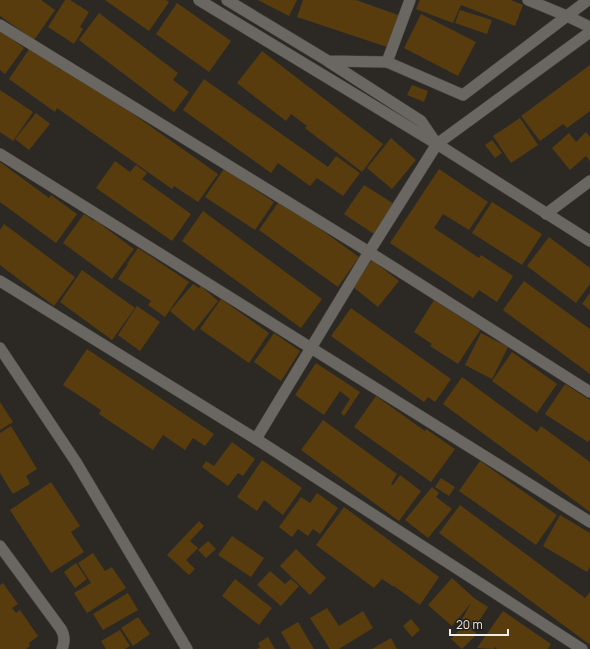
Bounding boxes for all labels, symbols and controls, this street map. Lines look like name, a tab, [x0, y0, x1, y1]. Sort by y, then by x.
scale bar	[450, 611, 508, 637]
text: 20 m	[456, 616, 483, 633]

